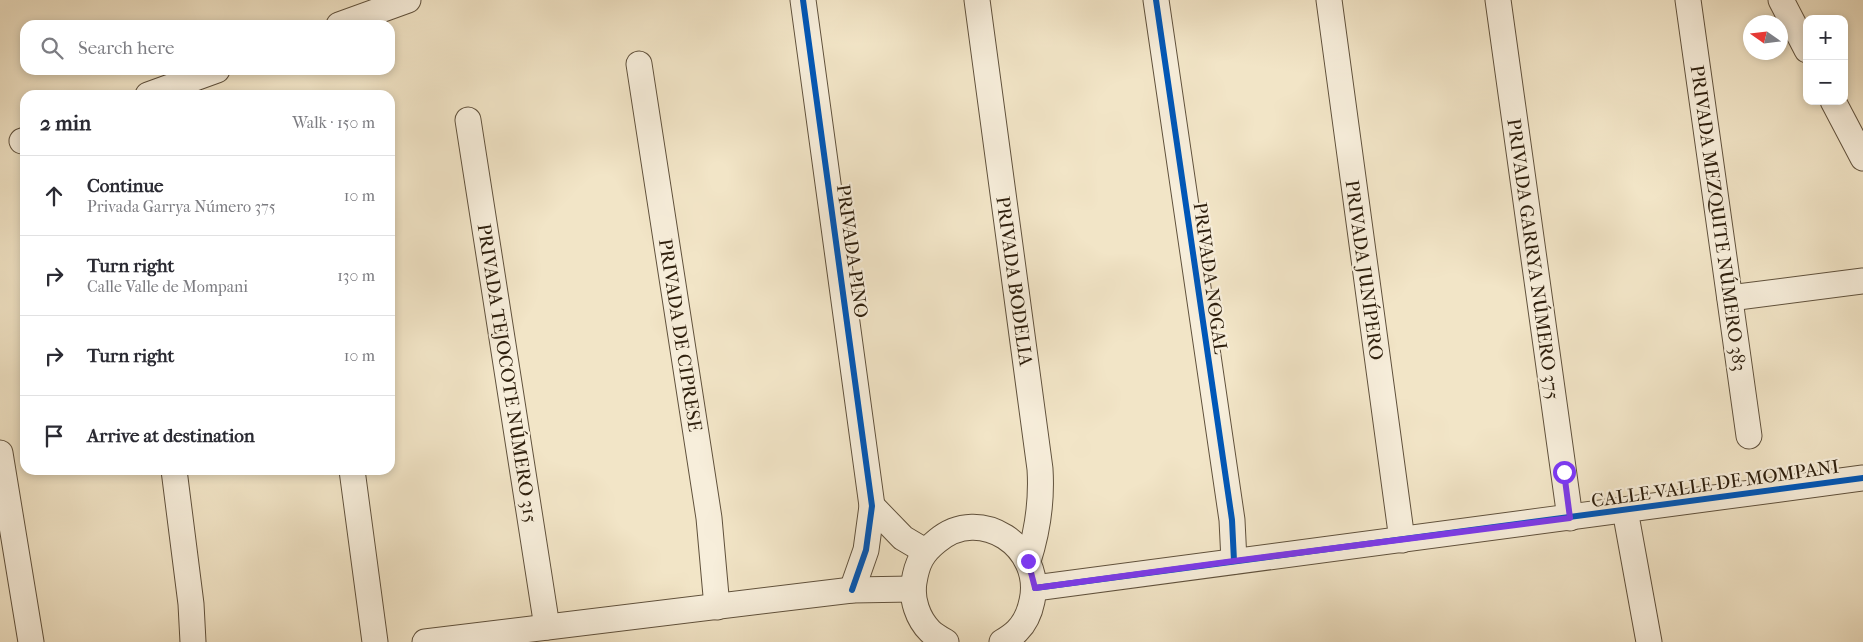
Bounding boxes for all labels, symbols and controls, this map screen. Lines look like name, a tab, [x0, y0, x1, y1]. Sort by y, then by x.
north arrow	[1743, 15, 1788, 60]
map controls	[1803, 15, 1848, 105]
button: +	[1803, 15, 1848, 60]
search box	[20, 20, 395, 75]
icon: search	[38, 34, 66, 62]
text: Search here	[78, 37, 174, 59]
button: −	[1803, 60, 1848, 105]
street label: PRIVADA MEZQUITE NÚMERO 383	[1686, 64, 1750, 373]
text: 2 min	[40, 111, 91, 135]
text: Walk · 150 m	[292, 113, 375, 132]
street label: PRIVADA GARRYA NÚMERO 375	[1502, 117, 1564, 401]
text: Continue	[87, 175, 163, 197]
street label: PRIVADA JUNÍPERO	[1340, 179, 1388, 362]
icon: ahead	[40, 182, 68, 210]
street label: PRIVADA PINO	[832, 183, 872, 319]
text: 10 m	[344, 186, 375, 205]
street label: PRIVADA BODELIA	[991, 195, 1037, 368]
text: Privada Garrya Número 375	[87, 197, 276, 216]
street label: PRIVADA NOGAL	[1188, 201, 1232, 356]
street label: PRIVADA TEJOCOTE NÚMERO 315	[472, 222, 542, 524]
street label: PRIVADA DE CIPRESE	[654, 237, 706, 434]
text: Turn right	[87, 255, 174, 277]
icon: right	[40, 262, 68, 290]
text: 130 m	[337, 266, 375, 285]
text: Calle Valle de Mompani	[87, 277, 248, 296]
icon: right	[40, 342, 68, 370]
text: Turn right	[87, 345, 174, 367]
text: 10 m	[344, 346, 375, 365]
icon: arrive	[40, 422, 68, 450]
text: Arrive at destination	[87, 425, 255, 447]
street label: CALLE VALLE DE MOMPANI	[1590, 456, 1840, 512]
route start	[1553, 461, 1576, 484]
route end	[1017, 550, 1040, 573]

